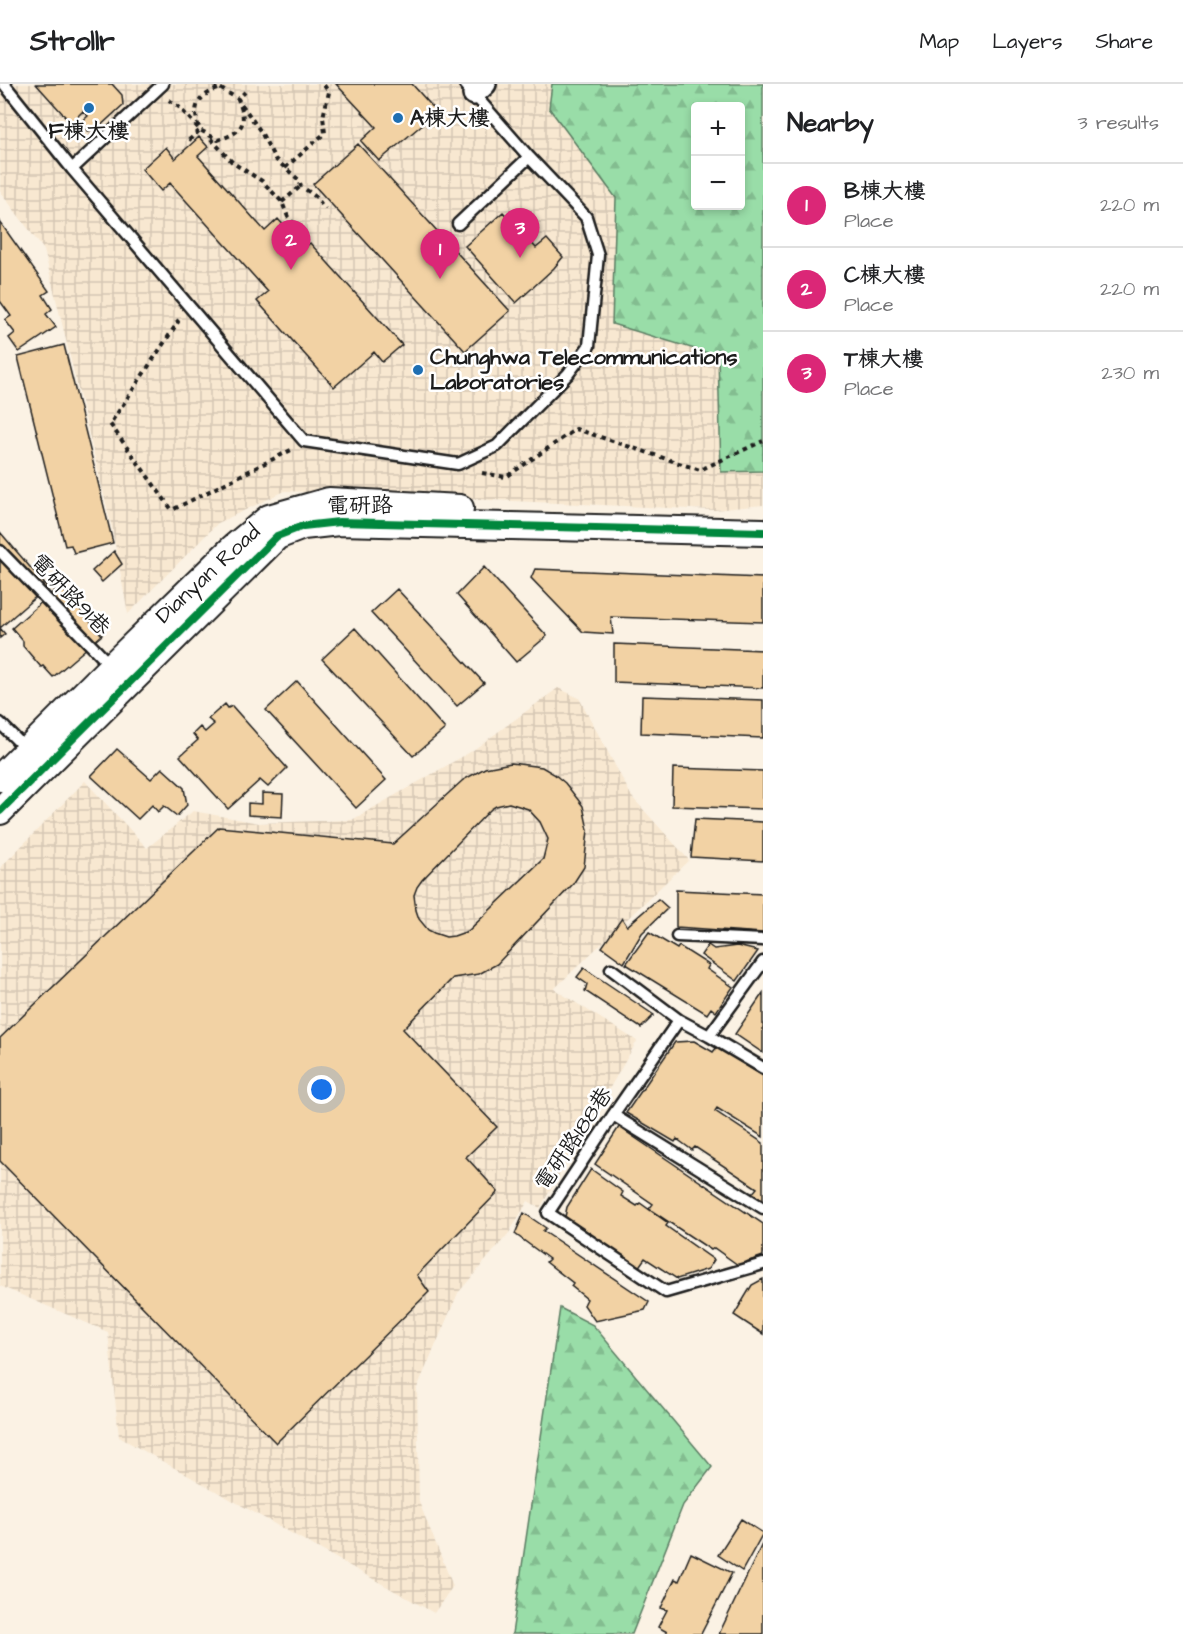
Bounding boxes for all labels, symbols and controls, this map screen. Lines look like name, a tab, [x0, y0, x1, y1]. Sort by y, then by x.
text: Strollr	[30, 22, 115, 61]
text: Map	[919, 27, 959, 56]
text: Layers	[992, 27, 1062, 56]
text: Share	[1095, 27, 1153, 56]
marker: F棟大樓	[82, 101, 96, 115]
map controls	[691, 102, 745, 210]
button: +	[691, 102, 745, 156]
place label: A棟大樓	[410, 103, 490, 134]
text: Nearby	[787, 105, 874, 141]
text: 3 results	[1077, 109, 1159, 137]
marker: A棟大樓	[391, 111, 405, 125]
place label: F棟大樓	[48, 116, 130, 147]
button: −	[691, 156, 745, 210]
text: B棟大樓	[844, 176, 926, 207]
text: 1	[805, 191, 808, 219]
text: 220 m	[1100, 191, 1159, 219]
text: Place	[844, 207, 894, 235]
pin: 3	[500, 208, 540, 258]
pin: 2	[272, 220, 310, 270]
pin: 1	[420, 230, 460, 279]
text: C棟大樓	[844, 260, 926, 291]
text: 2	[801, 275, 812, 303]
text: 220 m	[1100, 275, 1159, 303]
text: Place	[844, 291, 894, 319]
place label: Chunghwa Telecommunications Laboratories	[430, 342, 737, 398]
text: T棟大樓	[844, 344, 924, 375]
text: 3	[801, 359, 812, 387]
text: 230 m	[1101, 359, 1159, 387]
marker: Chunghwa Telecommunications Laboratories	[411, 363, 425, 377]
text: Place	[844, 375, 894, 403]
street label: 電研路	[327, 490, 393, 522]
street label: Dianyan Road	[149, 517, 268, 632]
street label: 電研路91巷	[23, 547, 117, 643]
your location	[307, 1075, 336, 1104]
street label: 電研路188巷	[528, 1081, 620, 1197]

